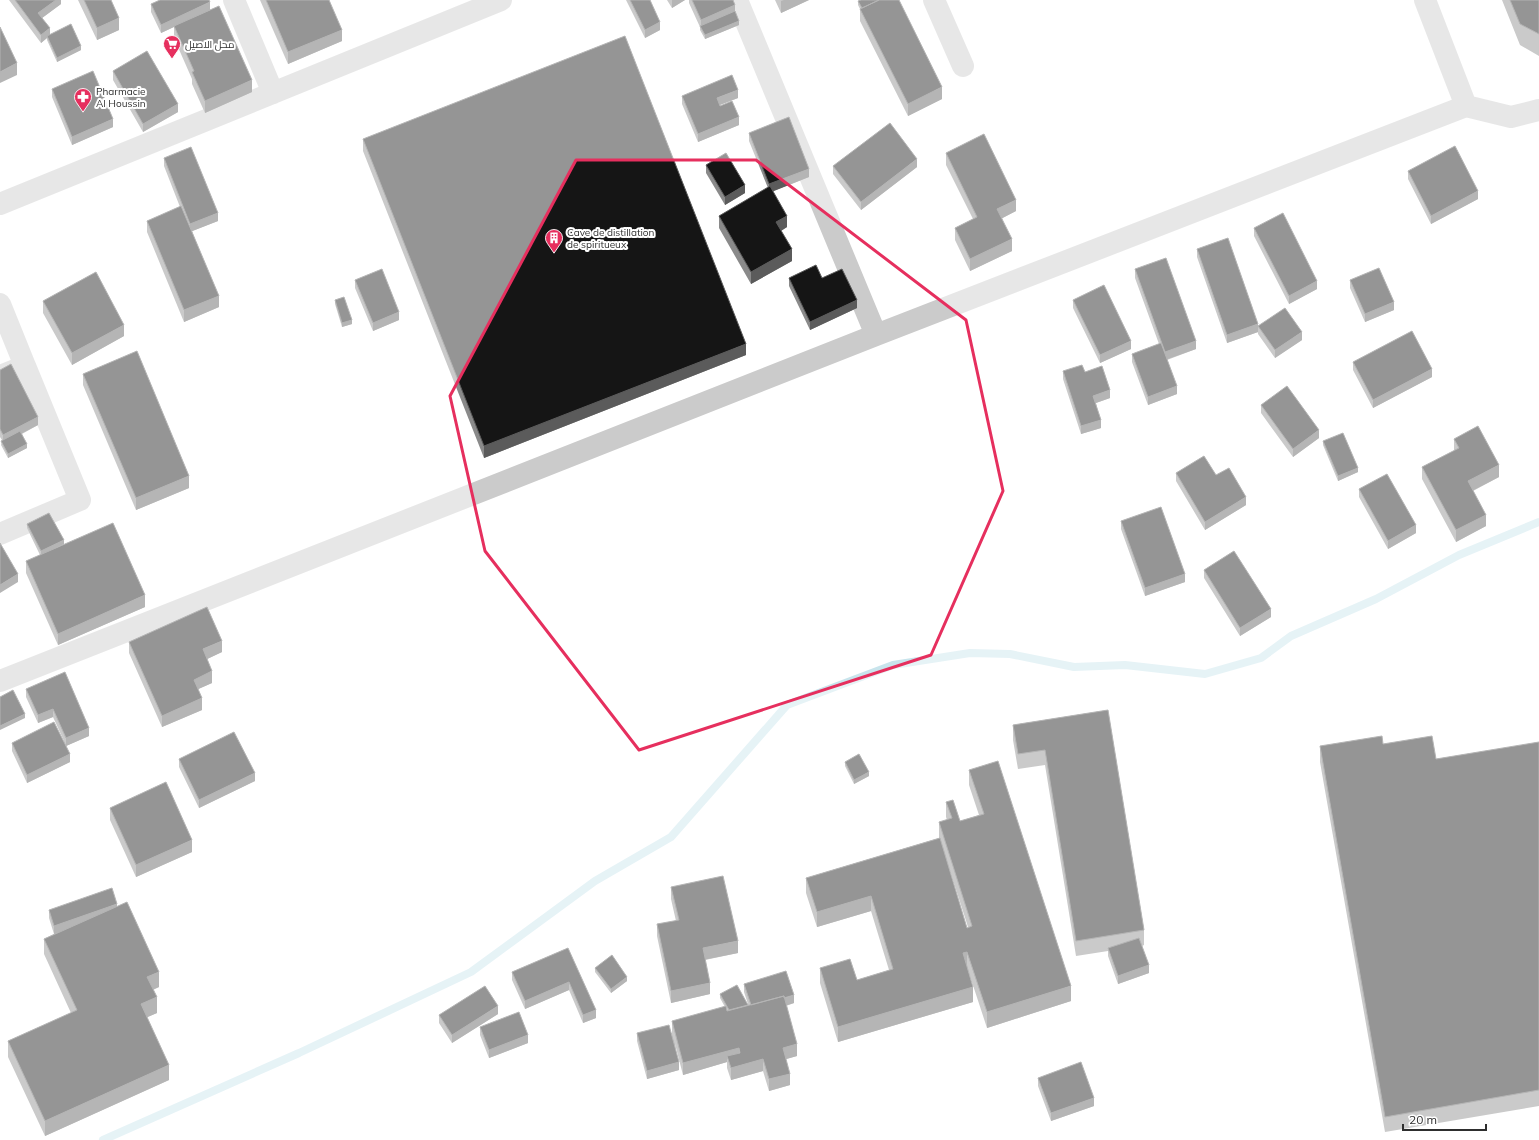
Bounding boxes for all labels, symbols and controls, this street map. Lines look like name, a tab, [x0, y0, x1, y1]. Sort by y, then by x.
supermarket icon: محل الاصيل	[162, 34, 182, 59]
place label: محل الاصيل	[185, 38, 234, 51]
place label: Pharmacie Al Houssin	[96, 85, 146, 110]
pharmacy icon: Pharmacie Al Houssin	[73, 87, 93, 112]
place label: Cave de distillation de spiritueux	[567, 226, 654, 251]
building icon: Cave de distillation de spiritueux	[544, 228, 564, 253]
scale bar	[1403, 1106, 1486, 1132]
text: 20 m	[1409, 1112, 1437, 1127]

